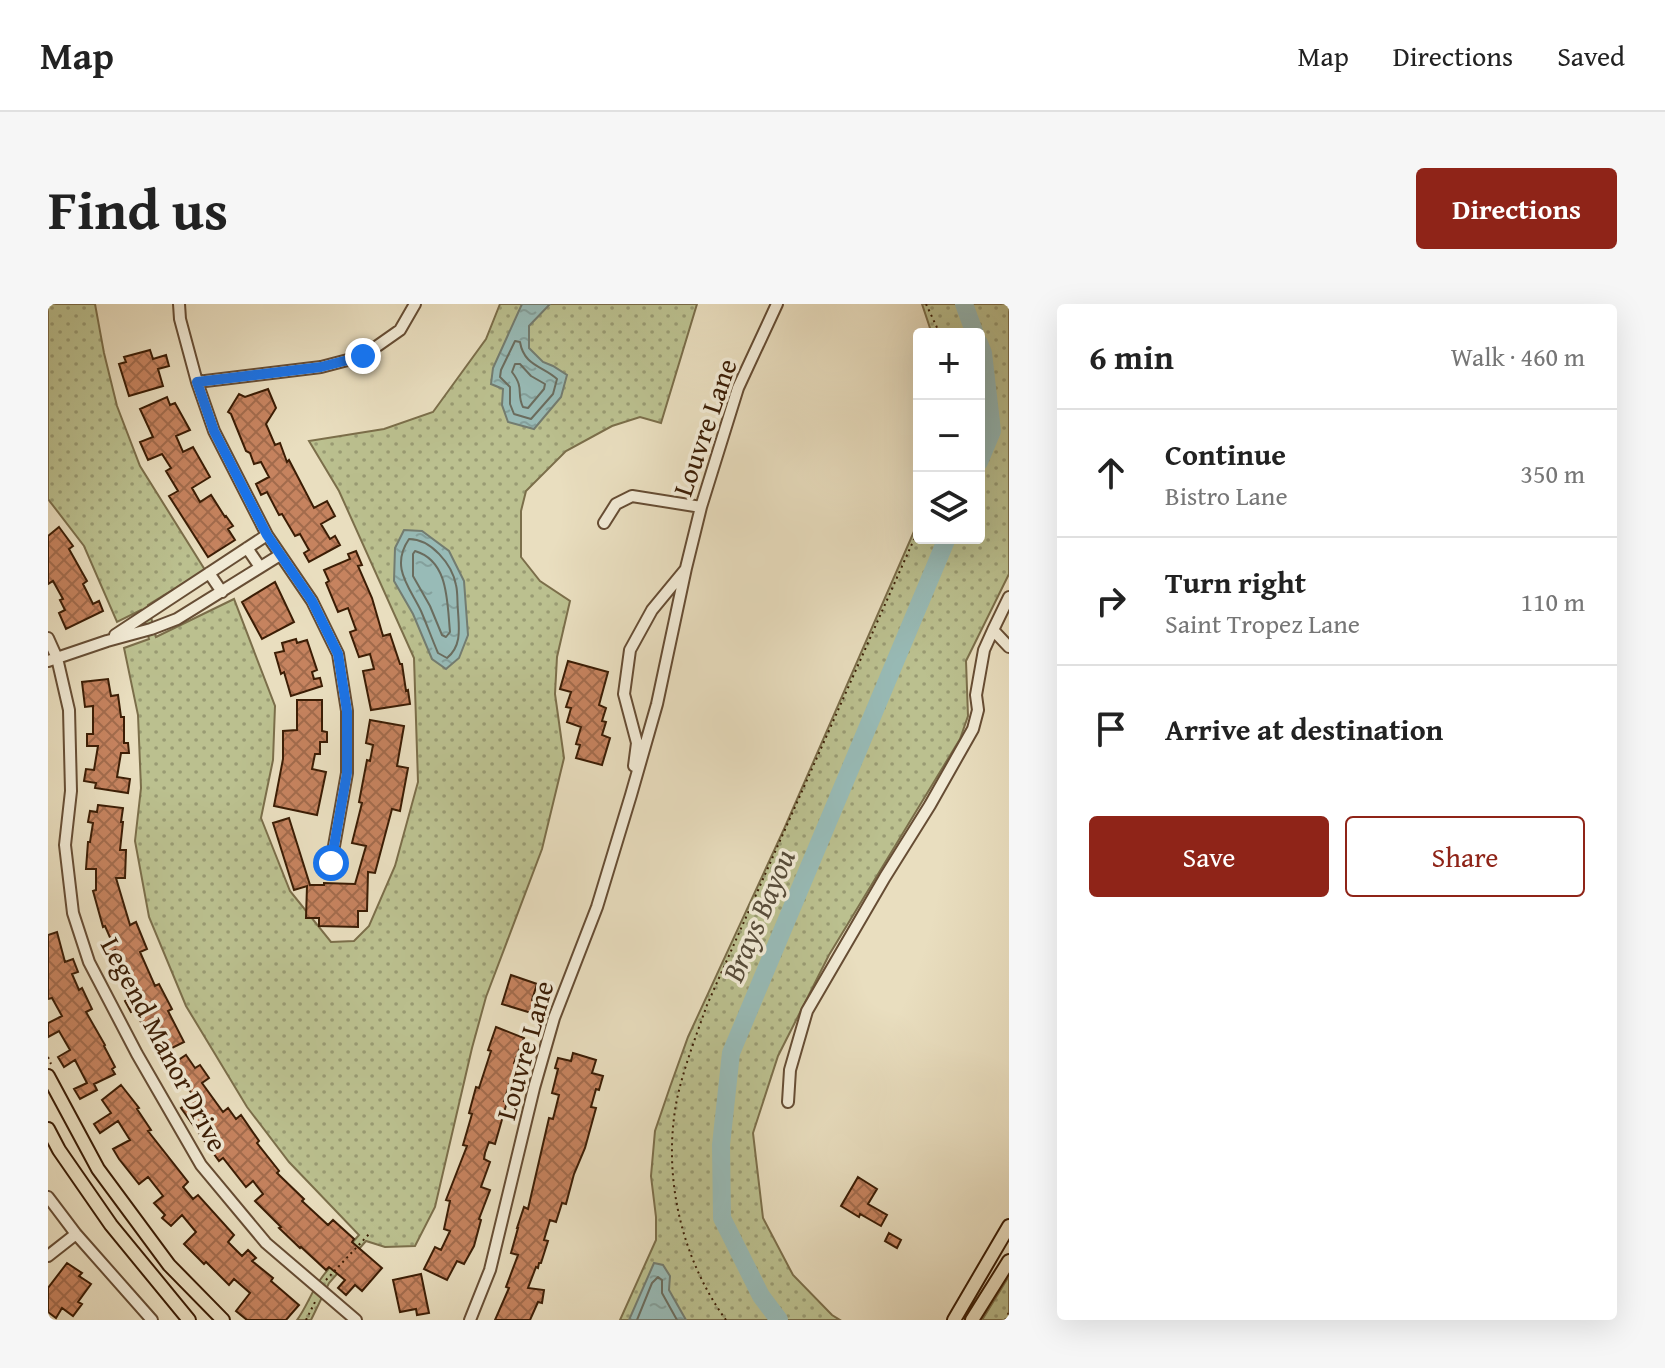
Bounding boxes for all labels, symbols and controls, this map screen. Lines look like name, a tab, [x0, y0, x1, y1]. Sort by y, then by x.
text: Map	[40, 27, 114, 83]
text: Map	[1297, 35, 1349, 76]
text: Directions	[1393, 35, 1513, 76]
text: Saved	[1557, 35, 1625, 76]
text: Find us	[48, 167, 228, 250]
button: Directions	[1416, 168, 1617, 249]
map controls	[913, 328, 985, 544]
button: +	[913, 328, 985, 400]
text: 6 min	[1089, 332, 1174, 381]
text: Walk · 460 m	[1451, 337, 1585, 376]
route end	[345, 338, 381, 374]
street label: Louvre Lane	[661, 353, 747, 501]
button: −	[913, 400, 985, 472]
text: Continue	[1165, 432, 1286, 476]
icon: ahead	[1089, 451, 1133, 495]
text: 350 m	[1520, 454, 1585, 493]
button: layers	[913, 472, 985, 544]
text: Bistro Lane	[1165, 476, 1288, 515]
text: Turn right	[1165, 560, 1306, 604]
icon: right	[1089, 579, 1133, 623]
text: 110 m	[1520, 582, 1585, 621]
text: Saint Tropez Lane	[1165, 604, 1360, 643]
icon: arrive	[1089, 707, 1133, 751]
text: Arrive at destination	[1165, 707, 1443, 751]
button: Save	[1089, 816, 1329, 897]
button: Share	[1345, 816, 1585, 897]
water label: Brays Bayou	[710, 842, 806, 989]
route start	[313, 845, 349, 881]
street label: Legend Manor Drive	[91, 930, 239, 1158]
street label: Louvre Lane	[485, 976, 563, 1124]

